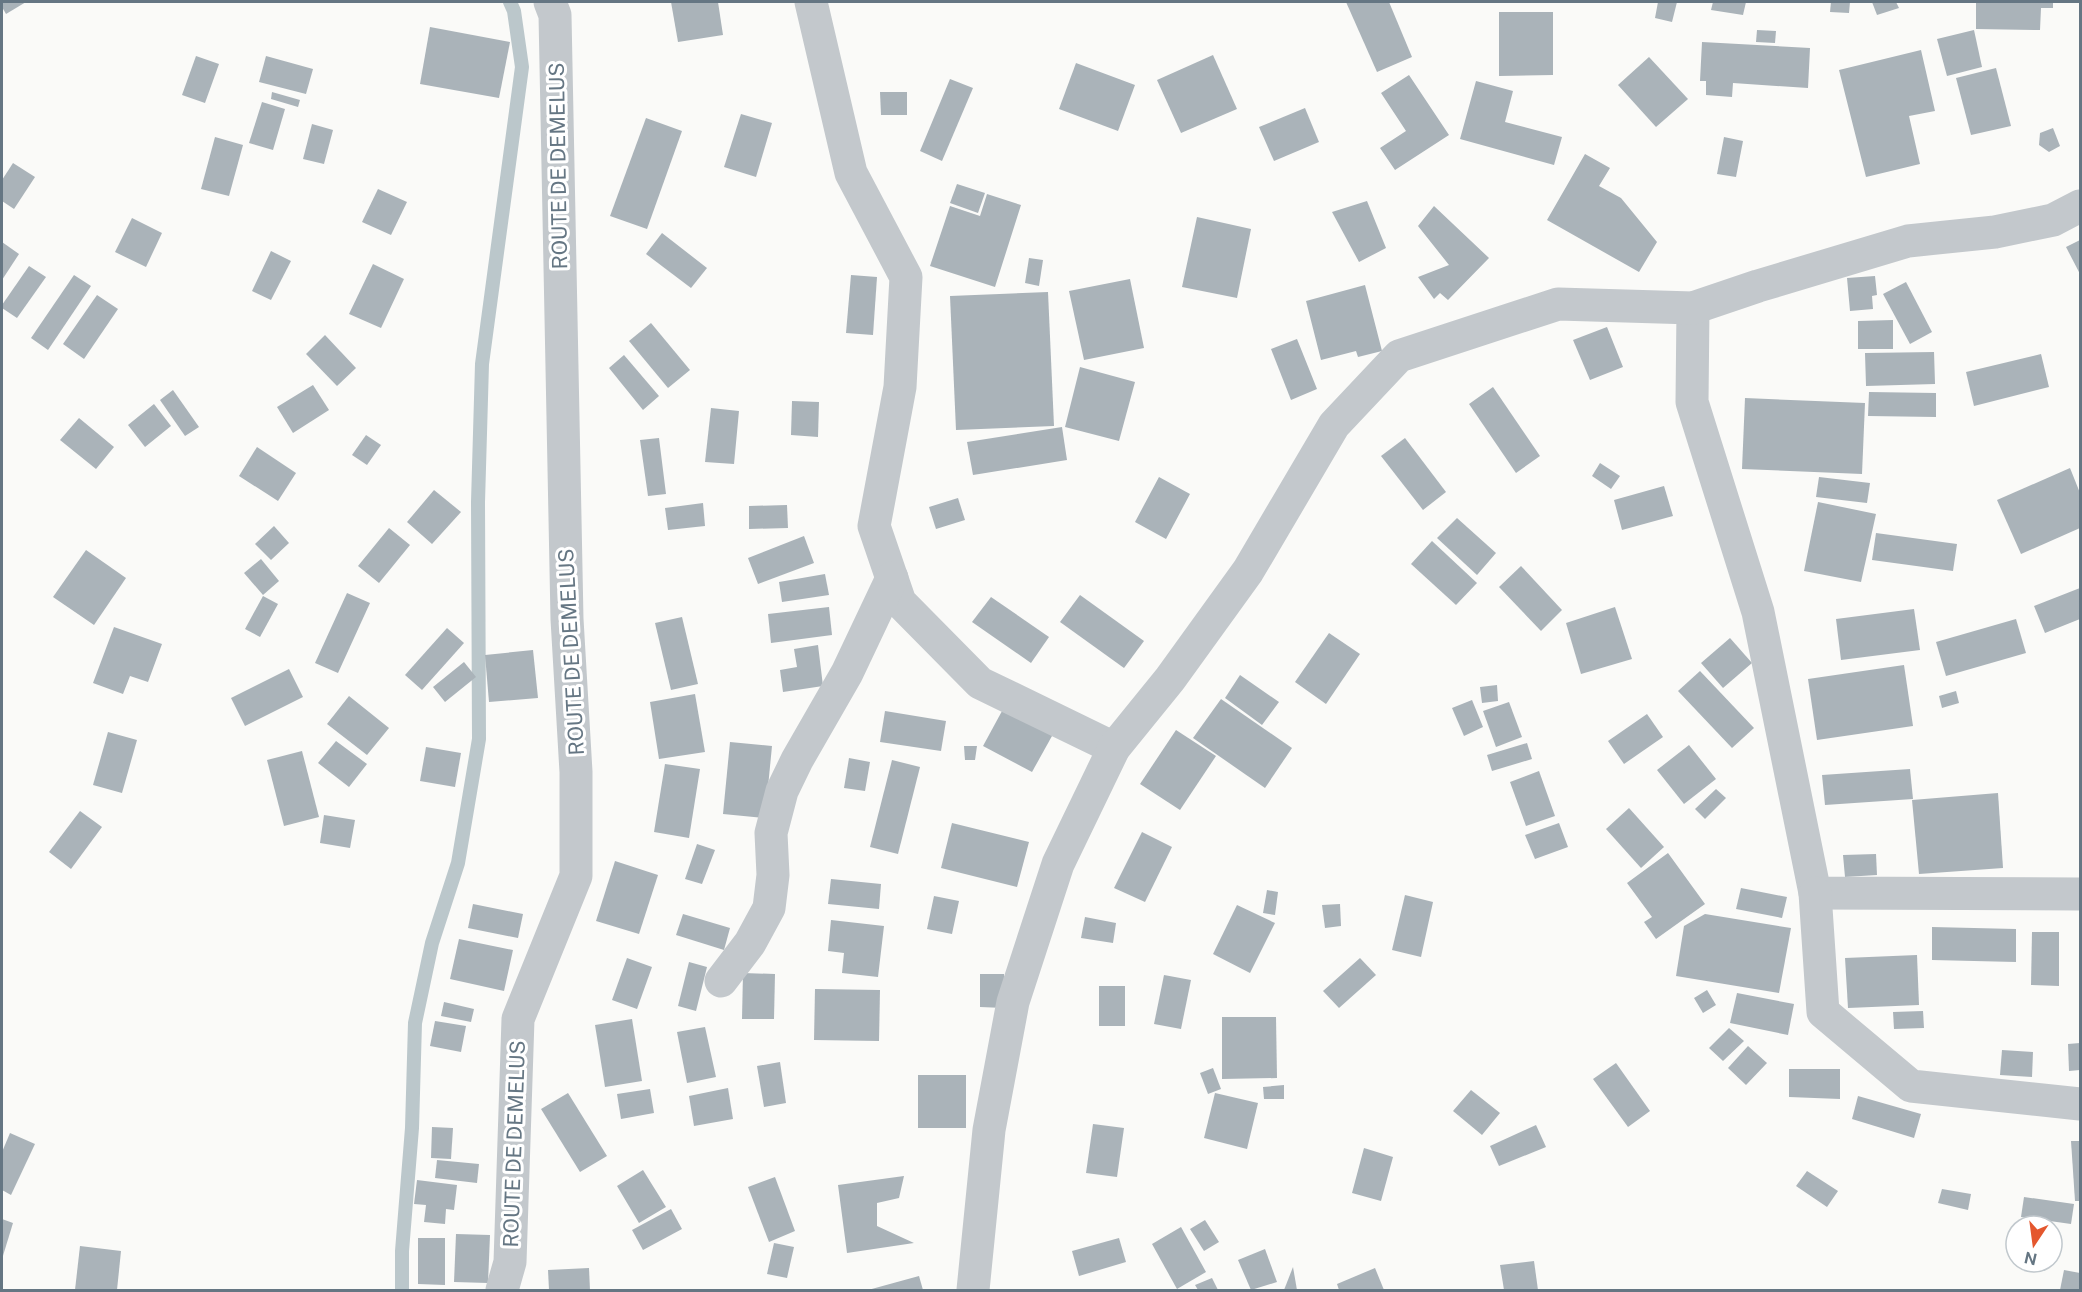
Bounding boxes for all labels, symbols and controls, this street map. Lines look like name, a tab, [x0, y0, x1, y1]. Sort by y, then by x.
street label: ROUTE DE DEMELUS	[544, 62, 572, 270]
street label: ROUTE DE DEMELUS	[553, 548, 589, 756]
street label: ROUTE DE DEMELUS	[498, 1040, 530, 1248]
north arrow	[2004, 1214, 2064, 1274]
text: N	[2023, 1247, 2039, 1269]

